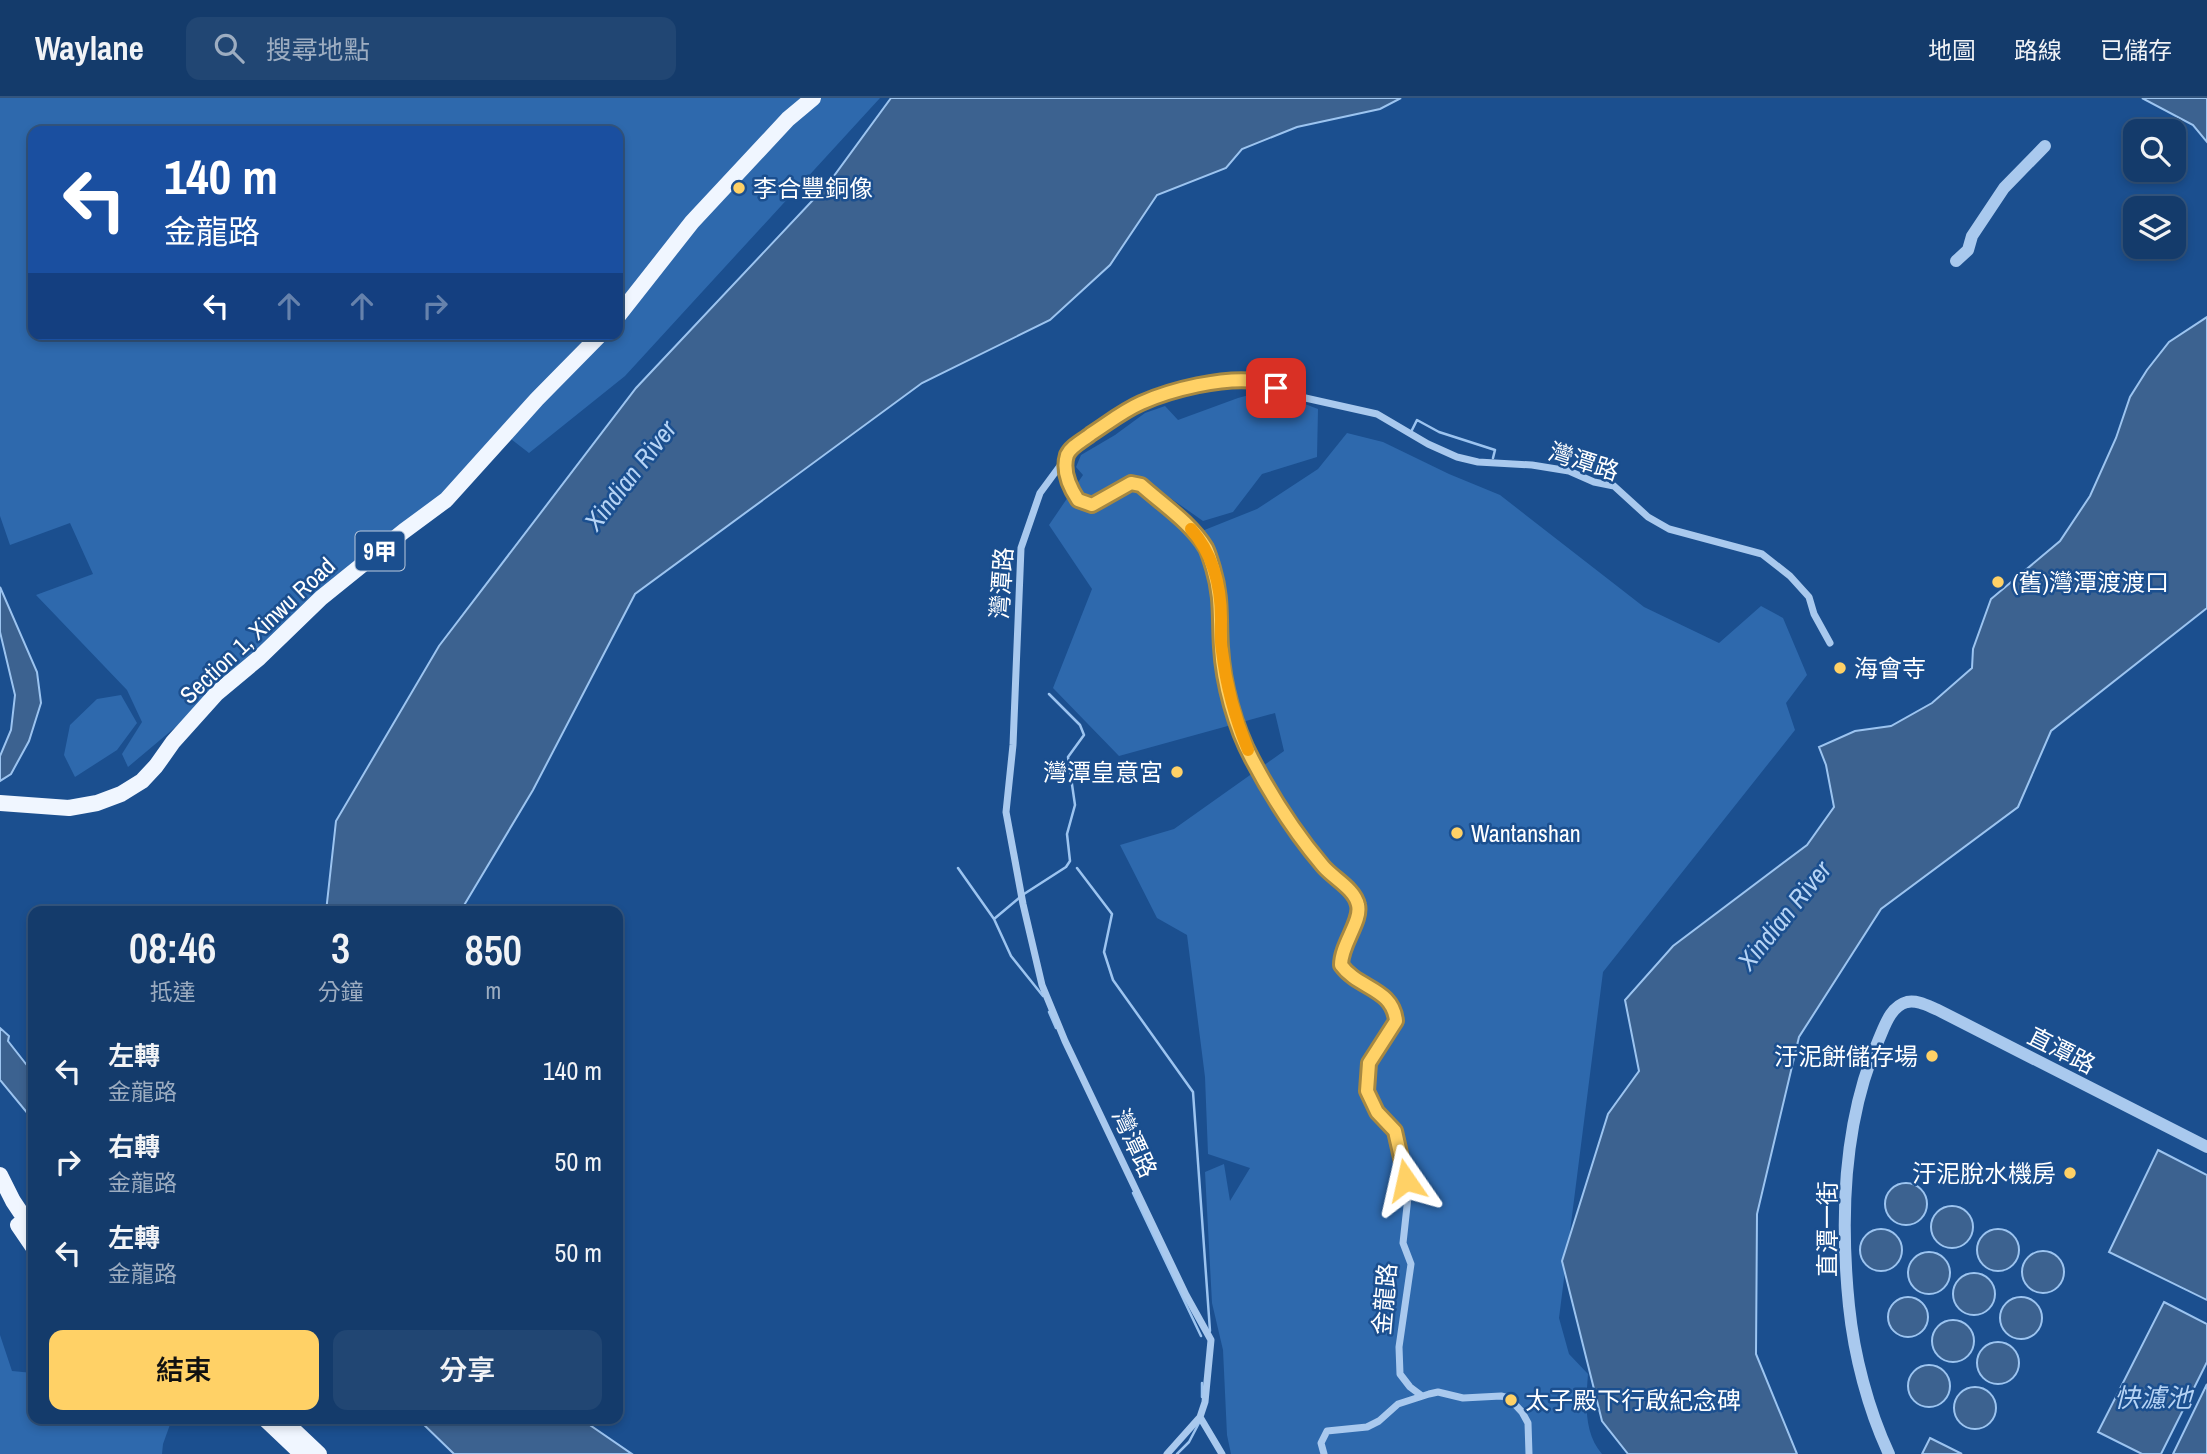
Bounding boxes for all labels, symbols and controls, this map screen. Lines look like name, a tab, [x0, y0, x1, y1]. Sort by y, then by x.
search box	[186, 17, 676, 80]
text: Waylane	[35, 26, 144, 70]
icon: search	[210, 29, 248, 67]
text: 搜尋地點	[266, 32, 370, 67]
text: 地圖	[1928, 34, 1976, 66]
text: 路線	[2014, 34, 2062, 66]
text: 已儲存	[2100, 34, 2172, 66]
map controls	[2123, 119, 2186, 259]
button: search	[2123, 119, 2186, 182]
text: 140 m	[164, 143, 278, 209]
icon: left	[49, 154, 140, 245]
place label: 李合豐銅像	[753, 172, 873, 204]
marker: 李合豐銅像	[731, 180, 747, 196]
button: layers	[2123, 196, 2186, 259]
text: 金龍路	[164, 210, 260, 253]
icon: left	[197, 287, 235, 325]
icon: ahead	[270, 287, 308, 325]
icon: ahead	[343, 287, 381, 325]
icon: right	[416, 287, 454, 325]
pin	[1246, 358, 1306, 418]
icon: arrive	[1257, 369, 1295, 407]
water label: Xindian River	[575, 412, 684, 538]
street label: 灣潭路	[1545, 435, 1623, 487]
road number: 9甲	[356, 531, 404, 570]
street label: 灣潭路	[983, 546, 1019, 620]
street label: Section 1, Xinwu Road	[172, 550, 342, 710]
place label: (舊)灣潭渡渡口	[2012, 566, 2169, 598]
marker: (舊)灣潭渡渡口	[1990, 574, 2006, 590]
place label: 海會寺	[1854, 652, 1926, 684]
marker: 海會寺	[1832, 660, 1848, 676]
place label: 灣潭皇意宮	[1043, 756, 1163, 788]
marker: 灣潭皇意宮	[1169, 764, 1185, 780]
place label: Wantanshan	[1471, 817, 1581, 849]
marker: Wantanshan	[1449, 825, 1465, 841]
water label: Xindian River	[1729, 853, 1839, 977]
text: 08:46	[129, 920, 216, 976]
text: 3	[331, 920, 350, 976]
text: 850	[465, 922, 522, 978]
text: m	[485, 975, 501, 1006]
text: 抵達	[150, 976, 196, 1007]
text: 分鐘	[317, 976, 363, 1007]
street label: 直潭路	[2023, 1019, 2101, 1081]
text: 左轉	[108, 1038, 160, 1073]
place label: 汙泥餅儲存場	[1774, 1040, 1918, 1072]
marker: 汙泥餅儲存場	[1924, 1048, 1940, 1064]
icon: left	[49, 1052, 87, 1090]
text: 140 m	[543, 1053, 602, 1088]
text: 金龍路	[108, 1076, 177, 1107]
street label: 灣潭路	[1105, 1104, 1165, 1182]
text: 右轉	[108, 1129, 160, 1164]
icon: right	[49, 1143, 87, 1181]
position arrow	[1369, 1143, 1443, 1217]
text: 50 m	[555, 1144, 602, 1179]
place label: 汙泥脫水機房	[1912, 1157, 2056, 1189]
marker: 汙泥脫水機房	[2062, 1165, 2078, 1181]
text: 金龍路	[108, 1167, 177, 1198]
street label: 直潭一街	[1811, 1181, 1843, 1277]
text: 左轉	[108, 1220, 160, 1255]
icon: left	[49, 1234, 87, 1272]
text: 50 m	[555, 1235, 602, 1270]
text: 金龍路	[108, 1258, 177, 1289]
street label: 金龍路	[1365, 1262, 1403, 1336]
button: 結束	[49, 1330, 319, 1410]
button: 分享	[333, 1330, 602, 1410]
water label: 快濾池	[2114, 1380, 2195, 1415]
place label: 太子殿下行啟紀念碑	[1525, 1384, 1741, 1416]
marker: 太子殿下行啟紀念碑	[1503, 1392, 1519, 1408]

